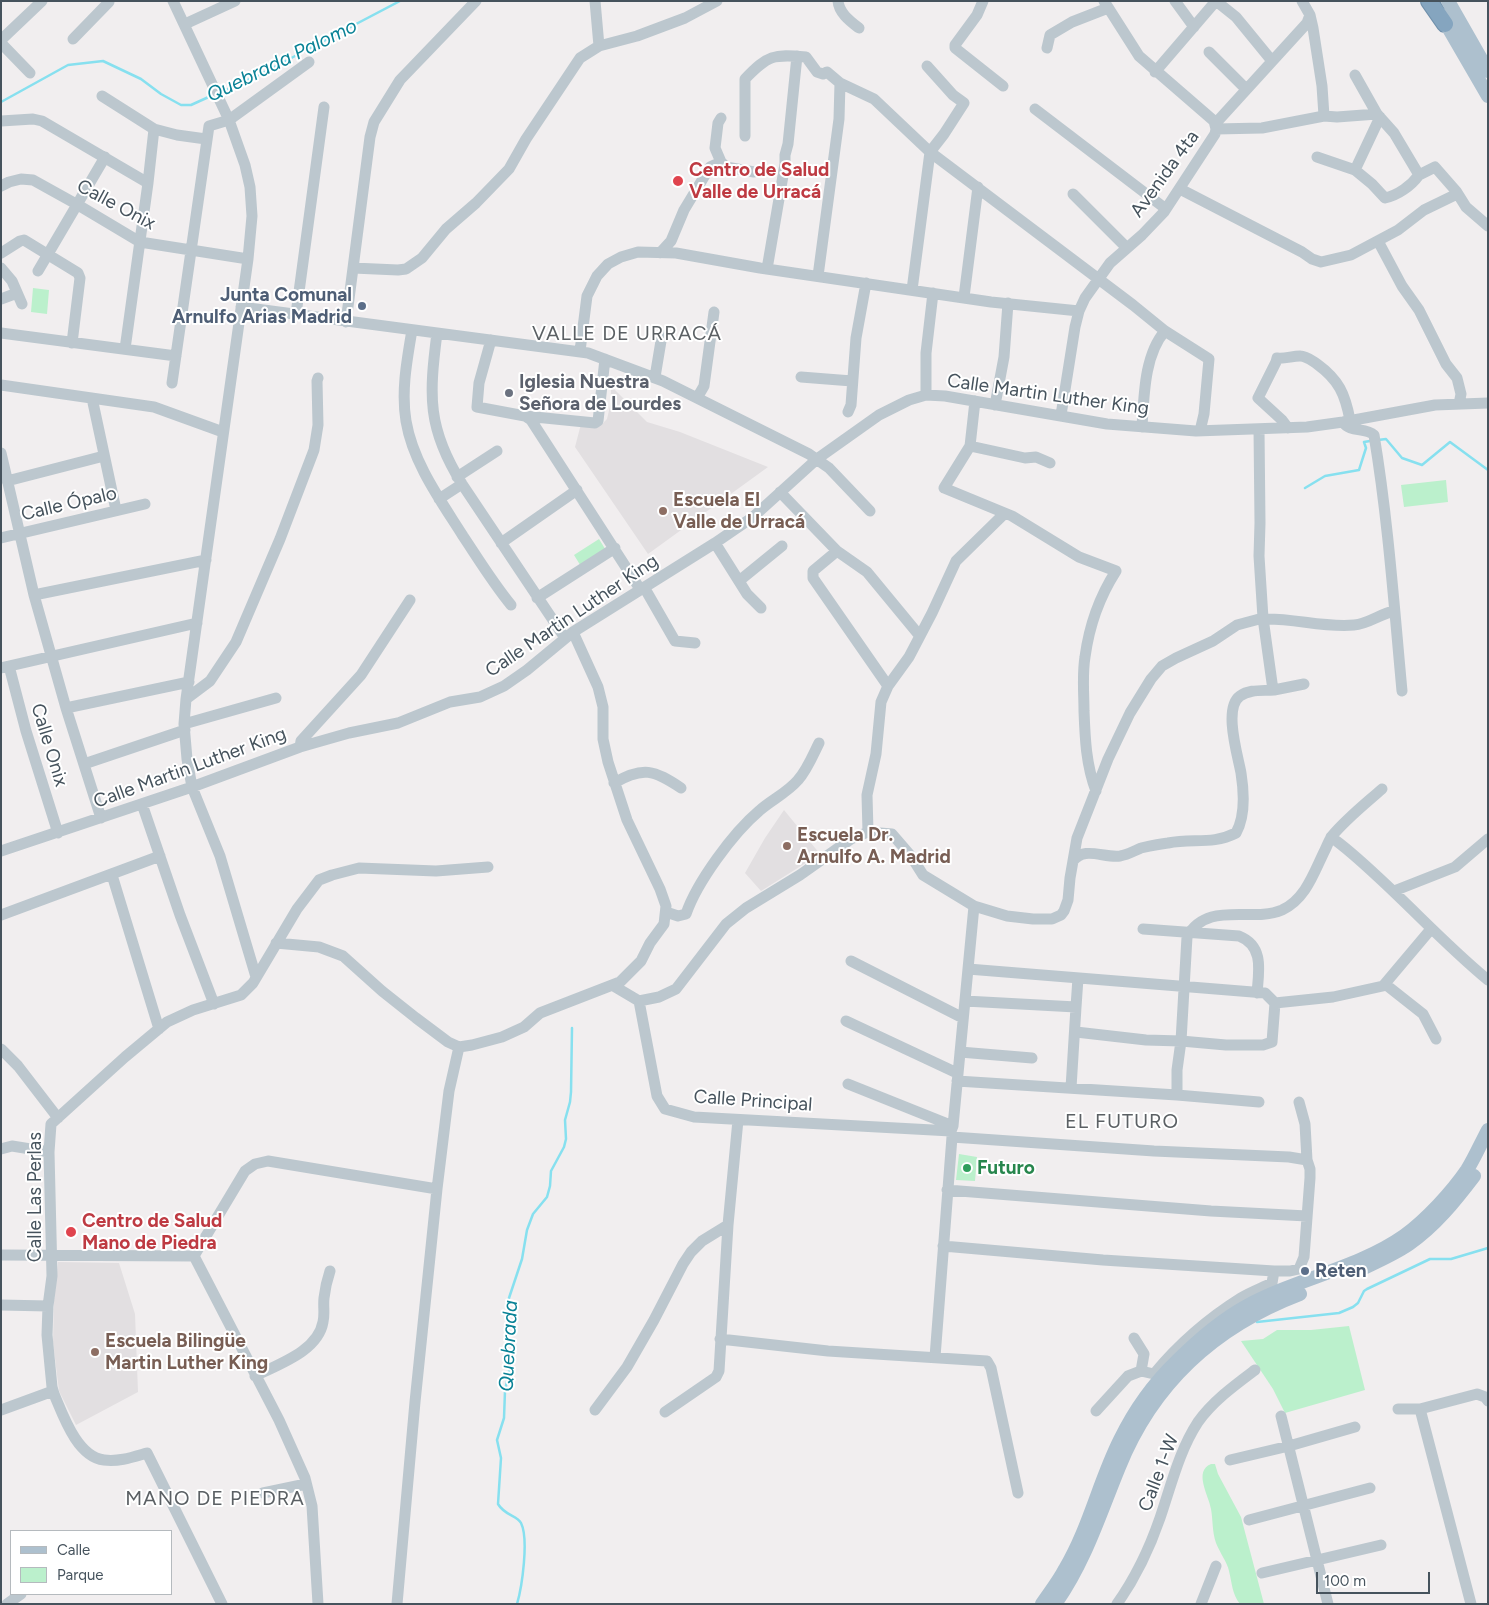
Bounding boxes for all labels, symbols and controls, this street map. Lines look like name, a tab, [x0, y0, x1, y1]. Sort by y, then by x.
water label: Quebrada Palomo	[203, 14, 361, 108]
street label: Avenida 4ta	[1126, 126, 1204, 222]
place label: Centro de Salud Valle de Urracá	[689, 159, 829, 203]
marker: Centro de Salud Valle de Urracá	[671, 174, 685, 188]
street label: Calle Onix	[73, 175, 159, 235]
place label: Junta Comunal Arnulfo Arias Madrid	[172, 284, 352, 328]
marker: Junta Comunal Arnulfo Arias Madrid	[356, 300, 368, 312]
district label: VALLE DE URRACÁ	[530, 322, 724, 346]
street label: Calle Martin Luther King	[946, 370, 1150, 420]
place label: Iglesia Nuestra Señora de Lourdes	[519, 371, 681, 415]
marker: Iglesia Nuestra Señora de Lourdes	[503, 387, 515, 399]
street label: Calle Ópalo	[19, 482, 119, 526]
place label: Escuela El Valle de Urracá	[673, 489, 805, 533]
marker: Escuela El Valle de Urracá	[657, 505, 669, 517]
street label: Calle Martin Luther King	[481, 550, 663, 682]
street label: Calle Onix	[26, 701, 72, 789]
street label: Calle Martin Luther King	[91, 723, 289, 813]
place label: Escuela Dr. Arnulfo A. Madrid	[797, 824, 951, 868]
marker: Escuela Dr. Arnulfo A. Madrid	[781, 840, 793, 852]
street label: Calle Principal	[693, 1085, 813, 1117]
district label: EL FUTURO	[1064, 1110, 1180, 1134]
street label: Calle Las Perlas	[24, 1132, 46, 1262]
place label: Futuro	[977, 1157, 1035, 1179]
marker: Futuro	[961, 1162, 973, 1174]
place label: Centro de Salud Mano de Piedra	[82, 1210, 222, 1254]
marker: Centro de Salud Mano de Piedra	[64, 1225, 78, 1239]
place label: Reten	[1315, 1260, 1367, 1282]
marker: Reten	[1299, 1265, 1311, 1277]
water label: Quebrada	[495, 1300, 523, 1392]
place label: Escuela Bilingüe Martin Luther King	[105, 1330, 268, 1374]
marker: Escuela Bilingüe Martin Luther King	[89, 1346, 101, 1358]
street label: Calle 1-W	[1134, 1431, 1184, 1515]
district label: MANO DE PIEDRA	[123, 1487, 307, 1511]
legend	[10, 1530, 172, 1595]
text: Calle	[57, 1541, 90, 1559]
scale bar	[1319, 1562, 1433, 1594]
text: Parque	[57, 1566, 104, 1584]
text: 100 m	[1324, 1572, 1366, 1590]

